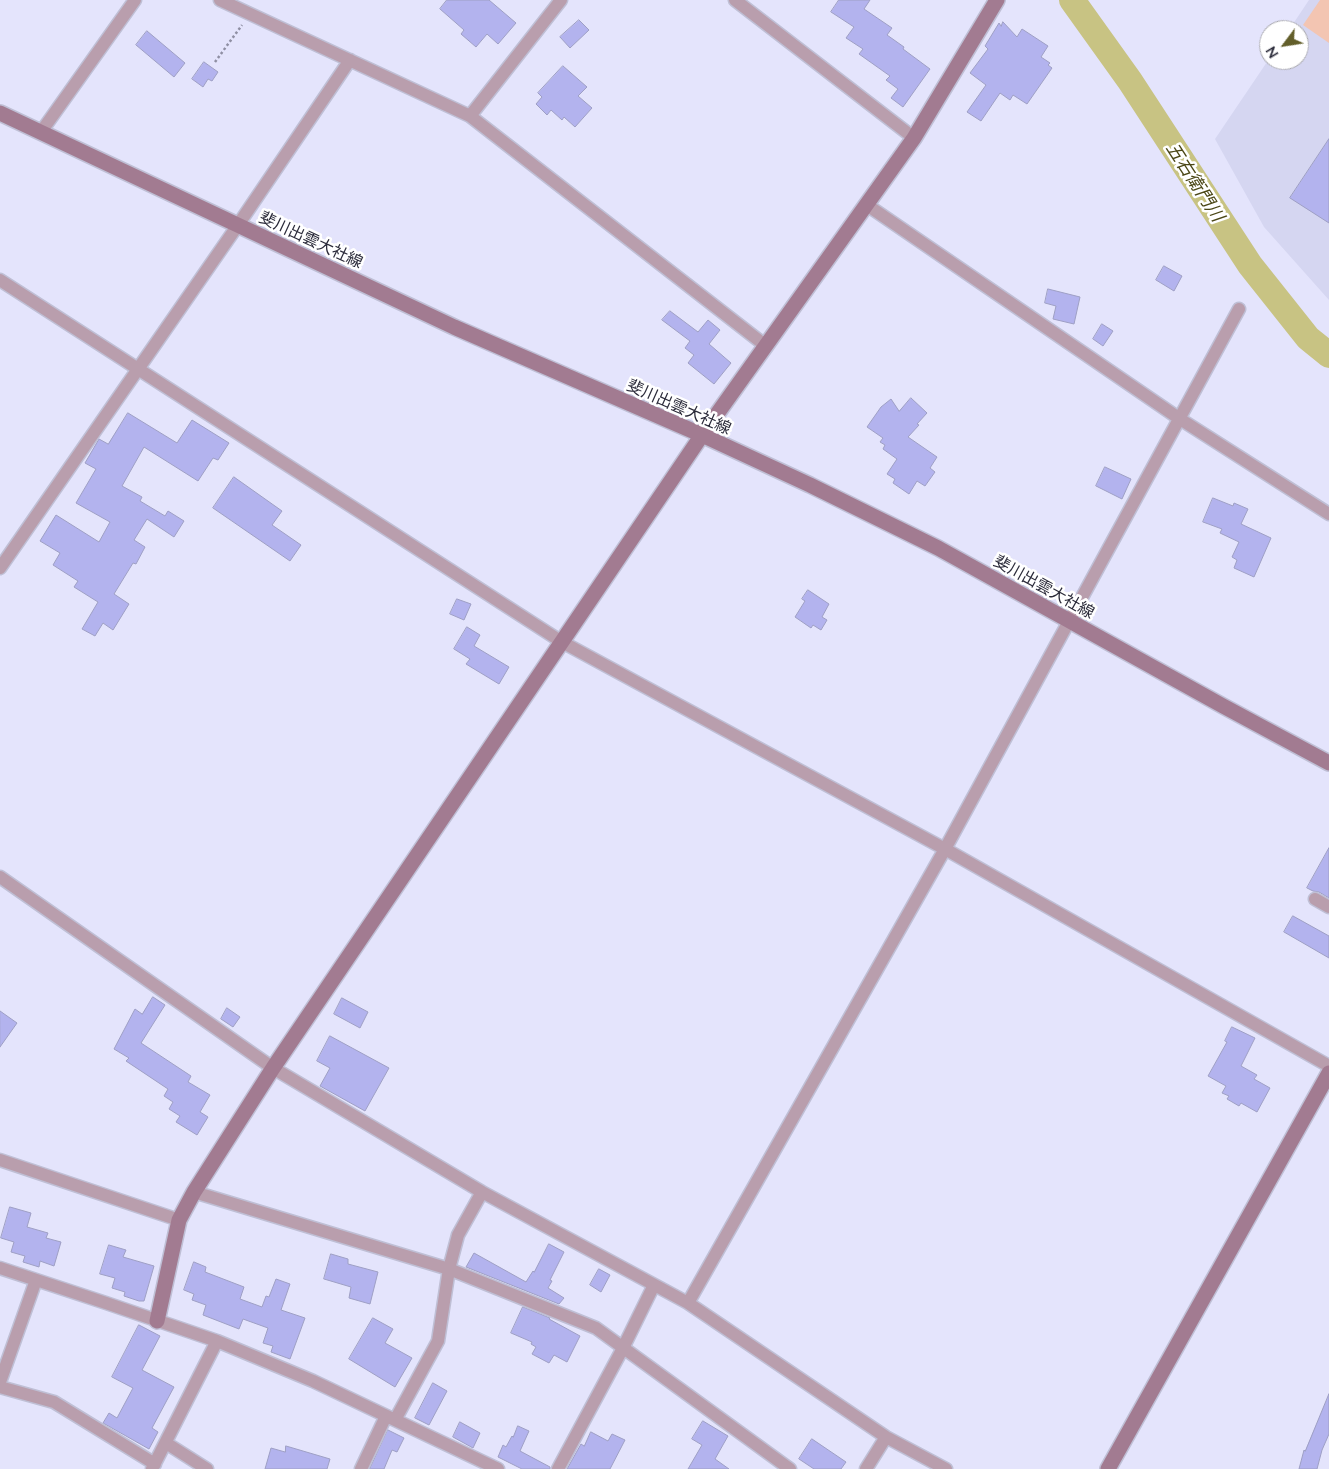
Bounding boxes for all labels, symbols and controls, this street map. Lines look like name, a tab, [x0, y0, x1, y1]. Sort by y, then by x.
north arrow	[1259, 20, 1309, 70]
text: N	[1262, 43, 1282, 61]
water label: 五右衛門川	[1161, 138, 1229, 226]
street label: 斐川出雲大社線	[256, 208, 366, 272]
street label: 斐川出雲大社線	[624, 375, 734, 439]
street label: 斐川出雲大社線	[990, 551, 1098, 623]

